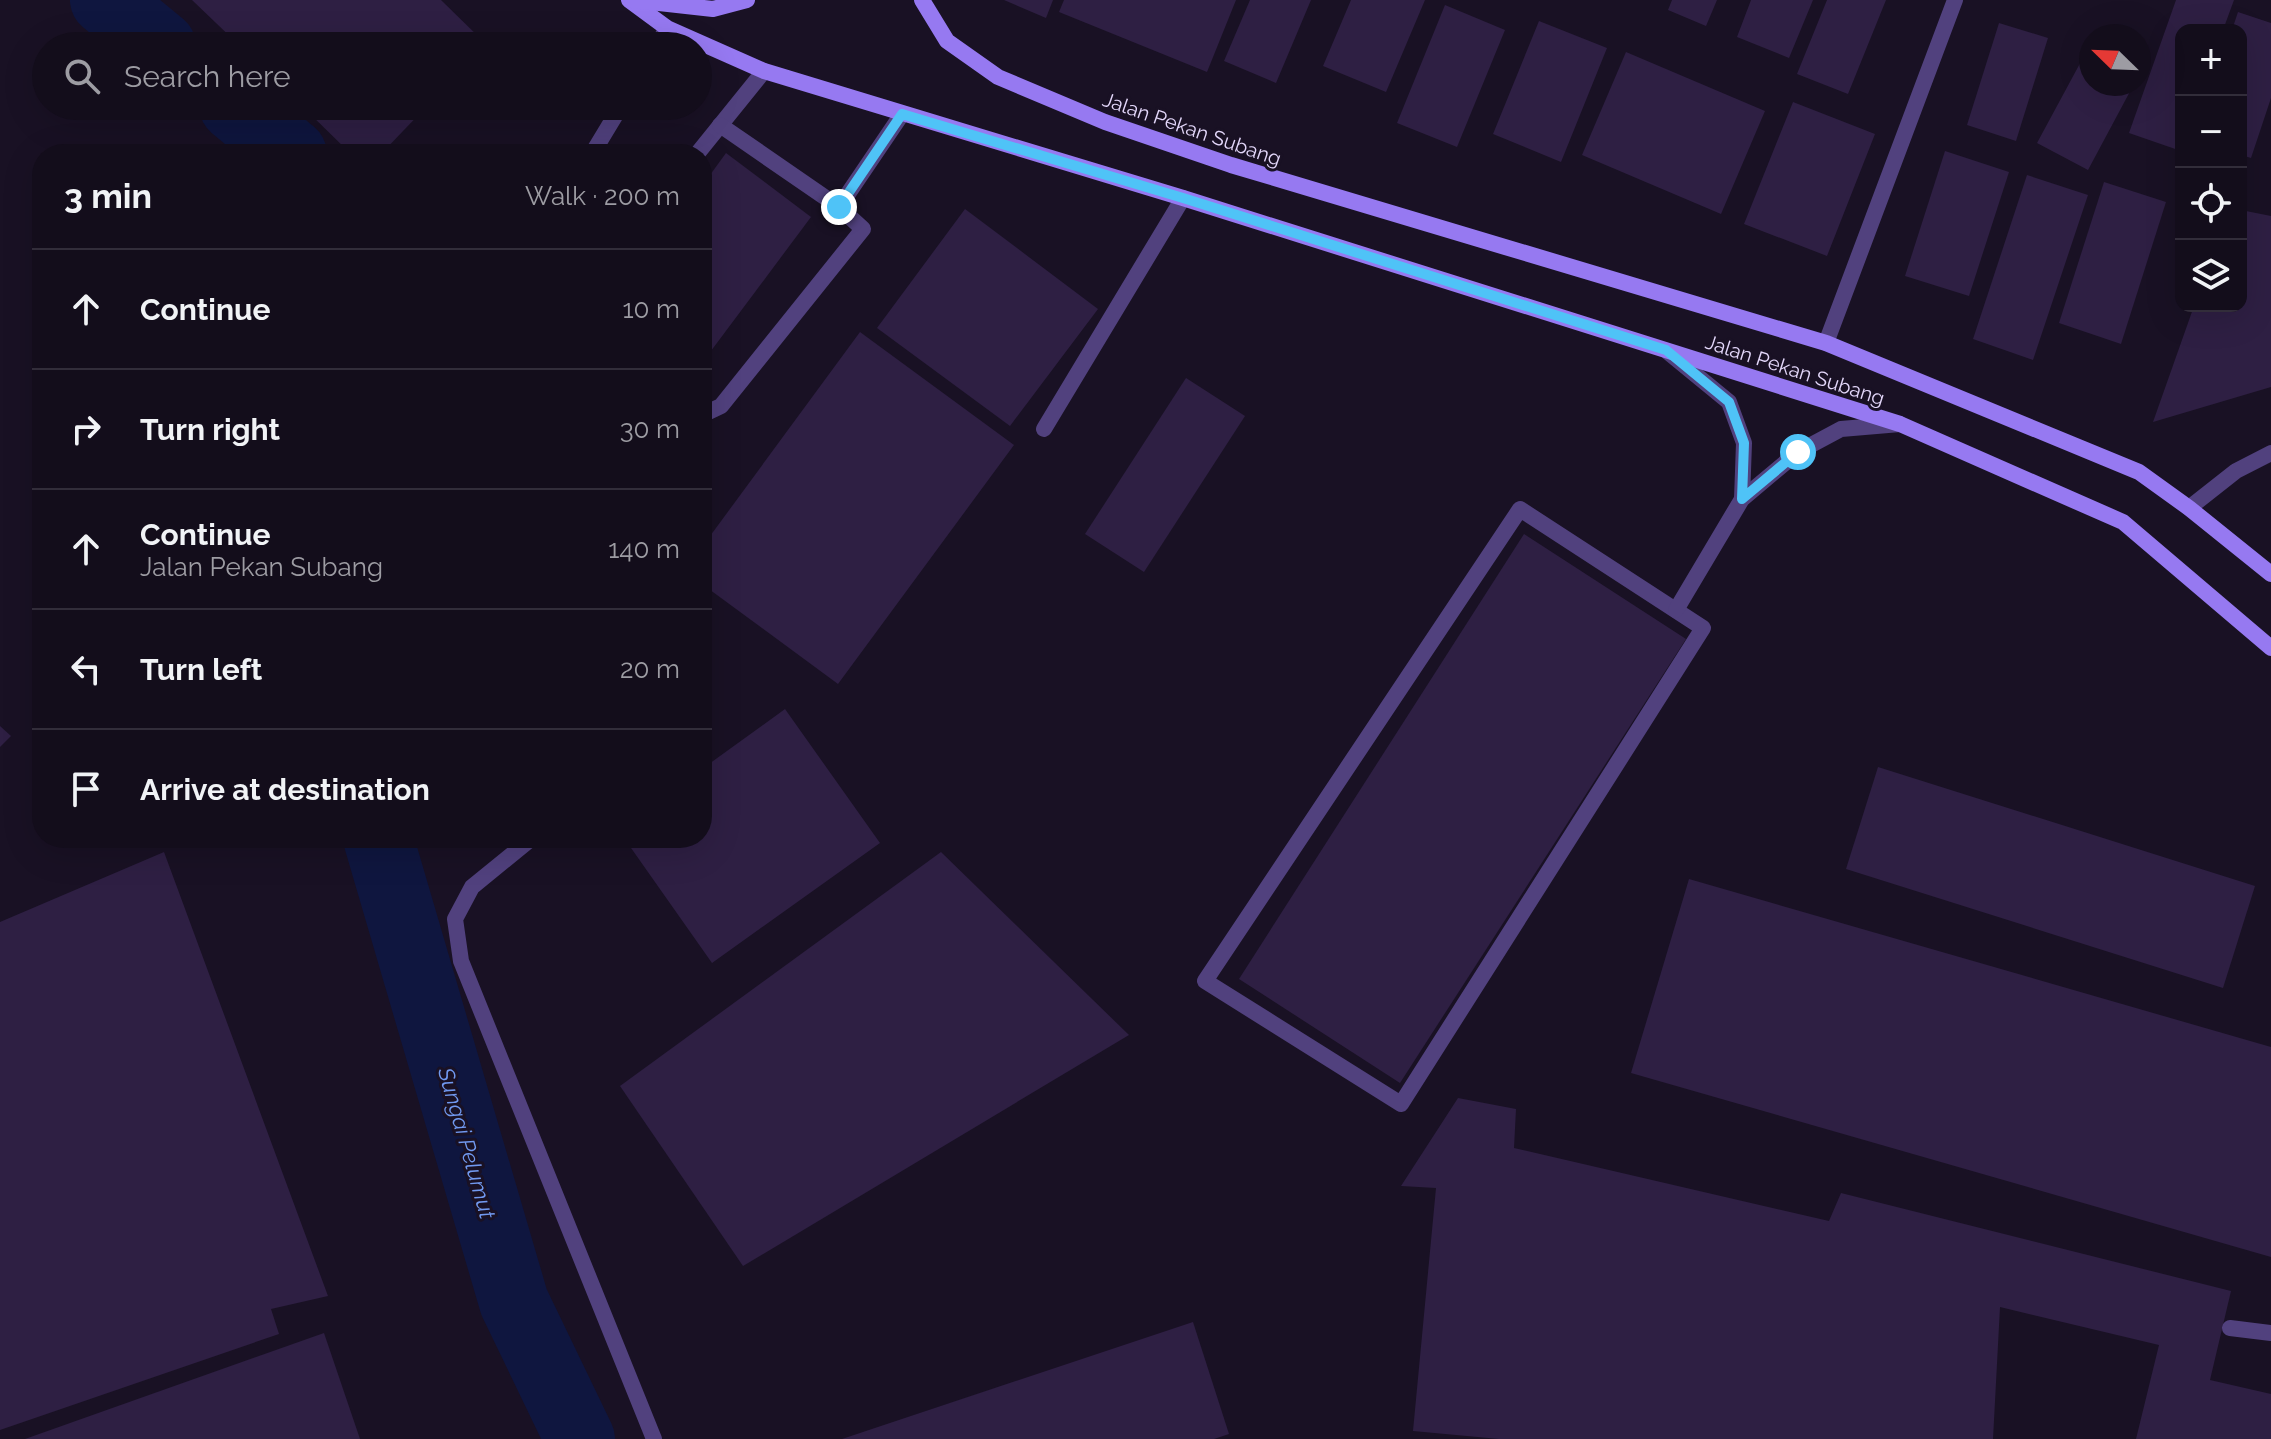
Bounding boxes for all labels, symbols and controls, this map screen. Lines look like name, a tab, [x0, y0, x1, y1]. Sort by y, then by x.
north arrow	[2079, 24, 2151, 96]
map controls	[2175, 24, 2247, 312]
button: +	[2175, 24, 2247, 96]
search box	[32, 32, 712, 120]
icon: search	[60, 54, 104, 98]
text: Search here	[124, 59, 291, 94]
street label: Jalan Pekan Subang	[1100, 87, 1284, 171]
button: −	[2175, 96, 2247, 168]
button: locate	[2175, 168, 2247, 240]
text: 3 min	[64, 176, 152, 216]
text: Walk · 200 m	[525, 181, 680, 211]
route end	[821, 189, 857, 225]
button: layers	[2175, 240, 2247, 312]
icon: ahead	[64, 287, 108, 331]
text: Continue	[140, 292, 271, 327]
text: 10 m	[622, 294, 680, 324]
street label: Jalan Pekan Subang	[1702, 330, 1888, 410]
icon: right	[64, 407, 108, 451]
text: Turn right	[140, 412, 280, 447]
text: 30 m	[620, 414, 680, 444]
route start	[1780, 434, 1816, 470]
text: Continue	[140, 517, 271, 552]
icon: ahead	[64, 527, 108, 571]
text: 140 m	[608, 534, 680, 564]
text: Jalan Pekan Subang	[140, 552, 383, 582]
icon: left	[64, 647, 108, 691]
text: Turn left	[140, 652, 262, 687]
text: 20 m	[620, 654, 680, 684]
icon: arrive	[64, 767, 108, 811]
text: Arrive at destination	[140, 772, 430, 807]
water label: Sungai Pelumut	[433, 1063, 501, 1222]

